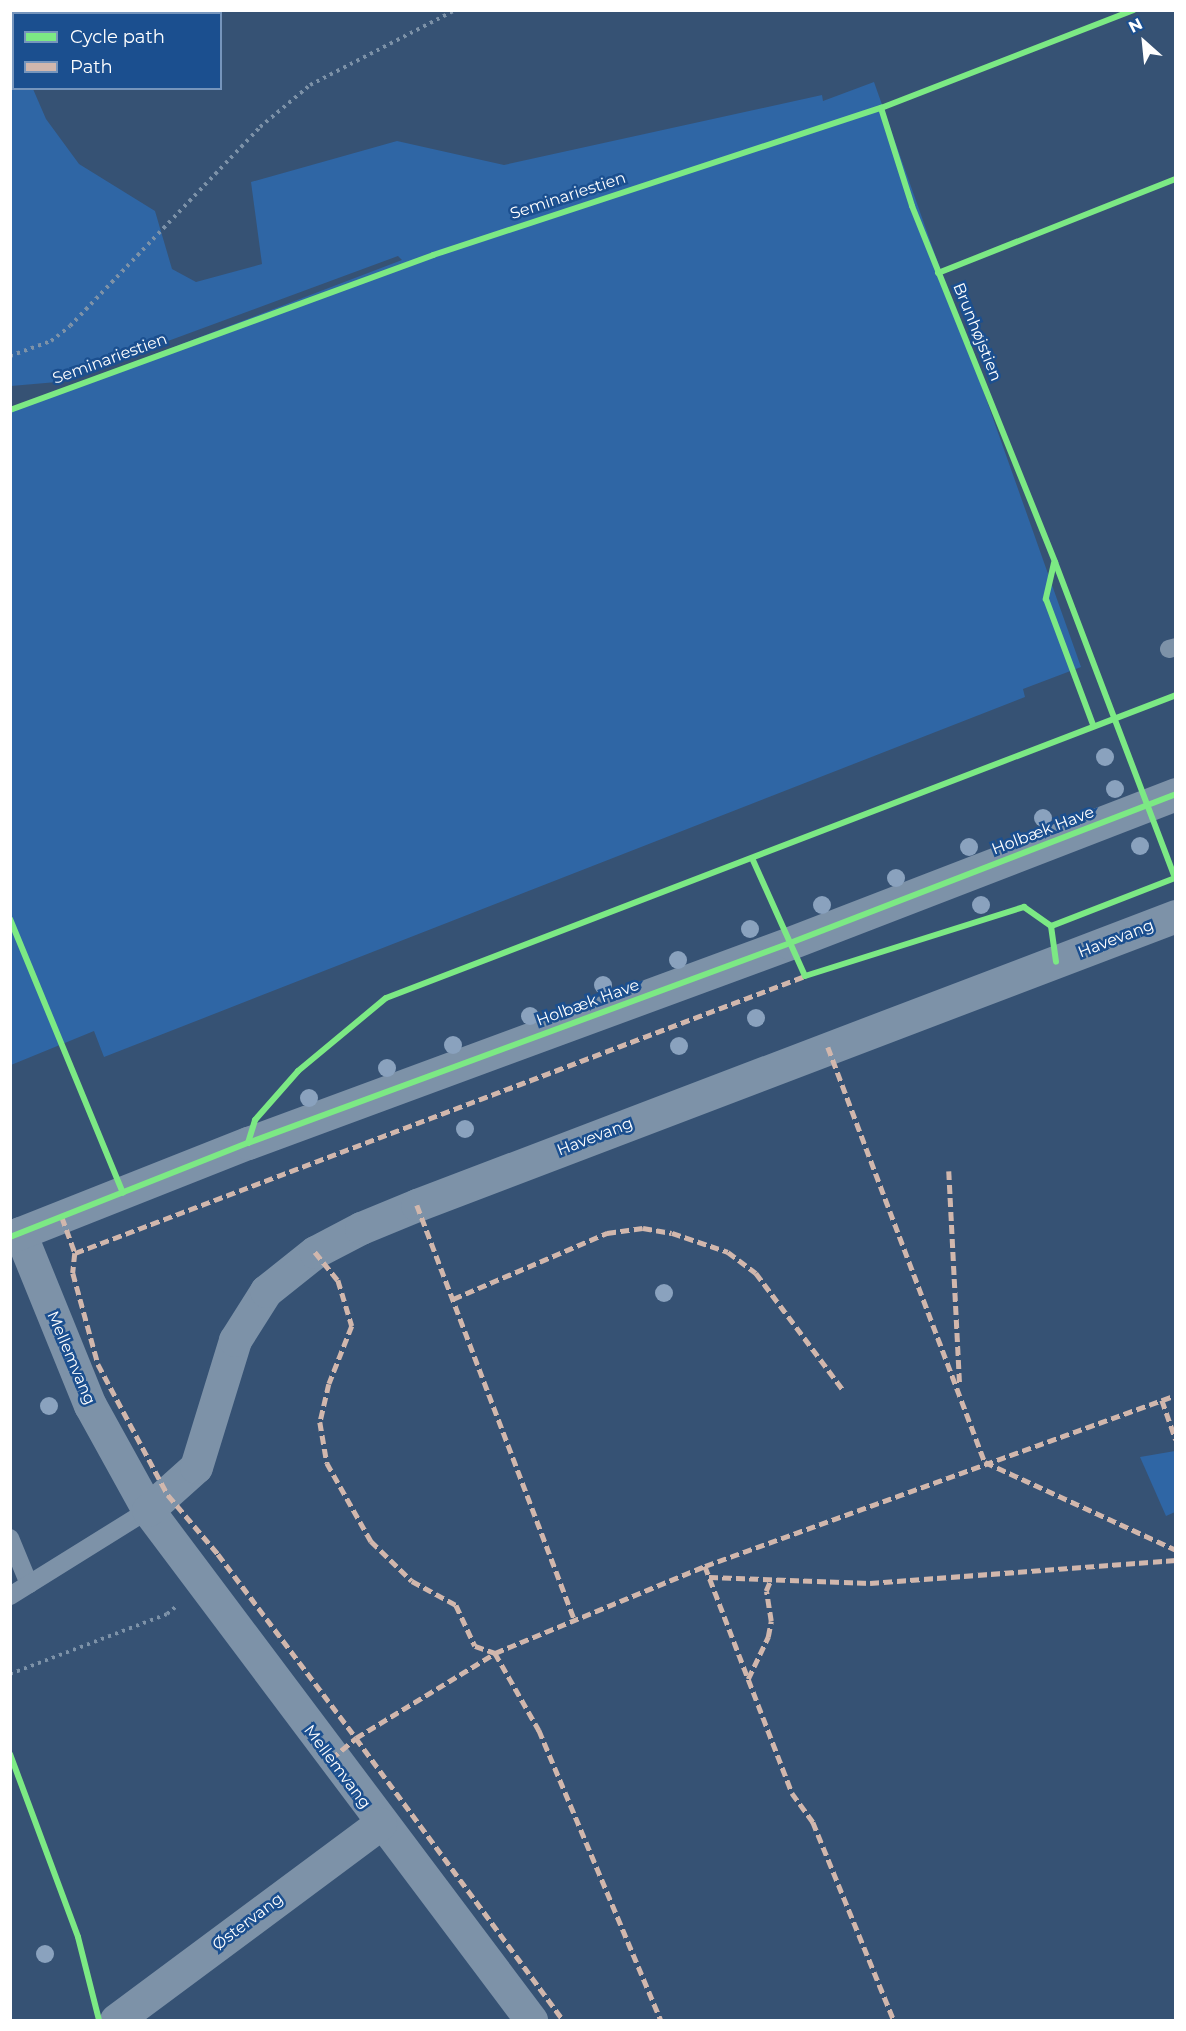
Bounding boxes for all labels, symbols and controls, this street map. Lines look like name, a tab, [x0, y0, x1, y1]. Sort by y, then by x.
legend	[12, 12, 222, 90]
north arrow	[1114, 12, 1174, 72]
text: N	[1126, 14, 1146, 37]
text: Cycle path	[70, 26, 165, 48]
text: Path	[70, 56, 113, 78]
street label: Seminariestien	[508, 168, 628, 224]
street label: Brunhøjstien	[949, 280, 1005, 384]
street label: Seminariestien	[50, 329, 170, 389]
street label: Holbæk Have	[989, 803, 1097, 859]
street label: Havevang	[1075, 916, 1157, 962]
street label: Holbæk Have	[534, 976, 642, 1030]
street label: Havevang	[554, 1114, 636, 1160]
street label: Mellemvang	[43, 1308, 99, 1408]
street label: Mellemvang	[299, 1721, 375, 1813]
street label: Østervang	[209, 1889, 287, 1955]

